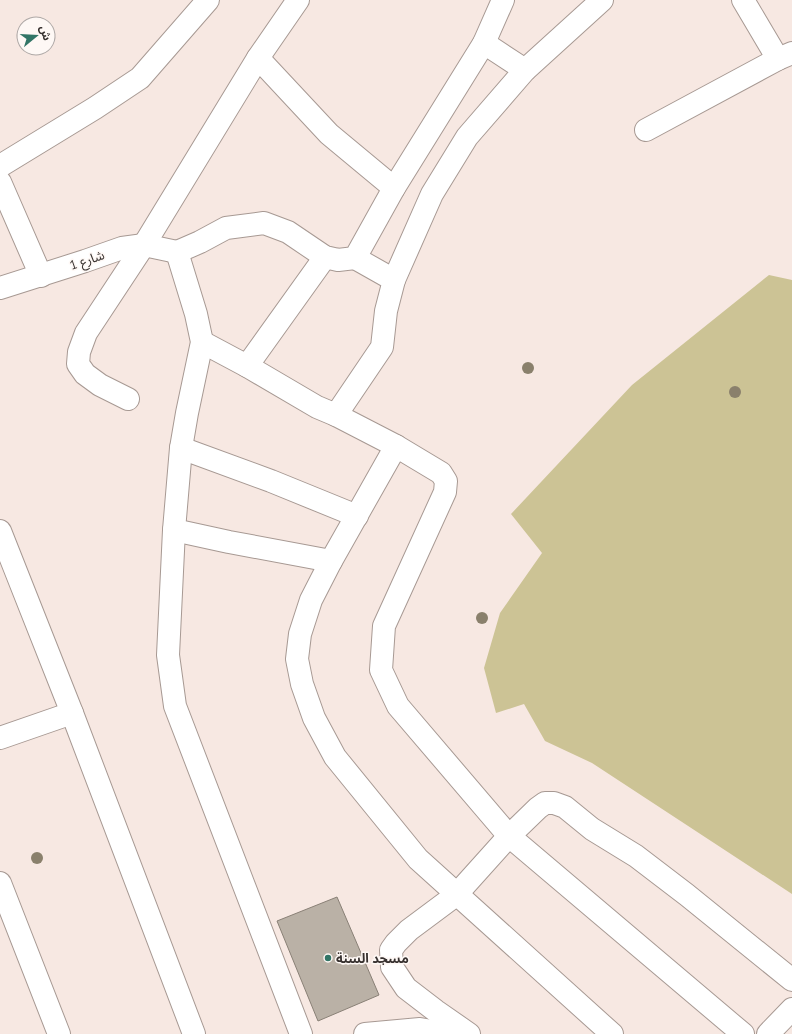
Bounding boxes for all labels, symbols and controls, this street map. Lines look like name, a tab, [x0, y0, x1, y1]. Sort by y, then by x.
north arrow	[16, 16, 56, 56]
text: ش	[37, 24, 54, 42]
street label: شارع 1	[67, 246, 107, 276]
place label: مسجد السنة	[336, 950, 409, 967]
marker: مسجد السنة	[323, 953, 333, 963]

